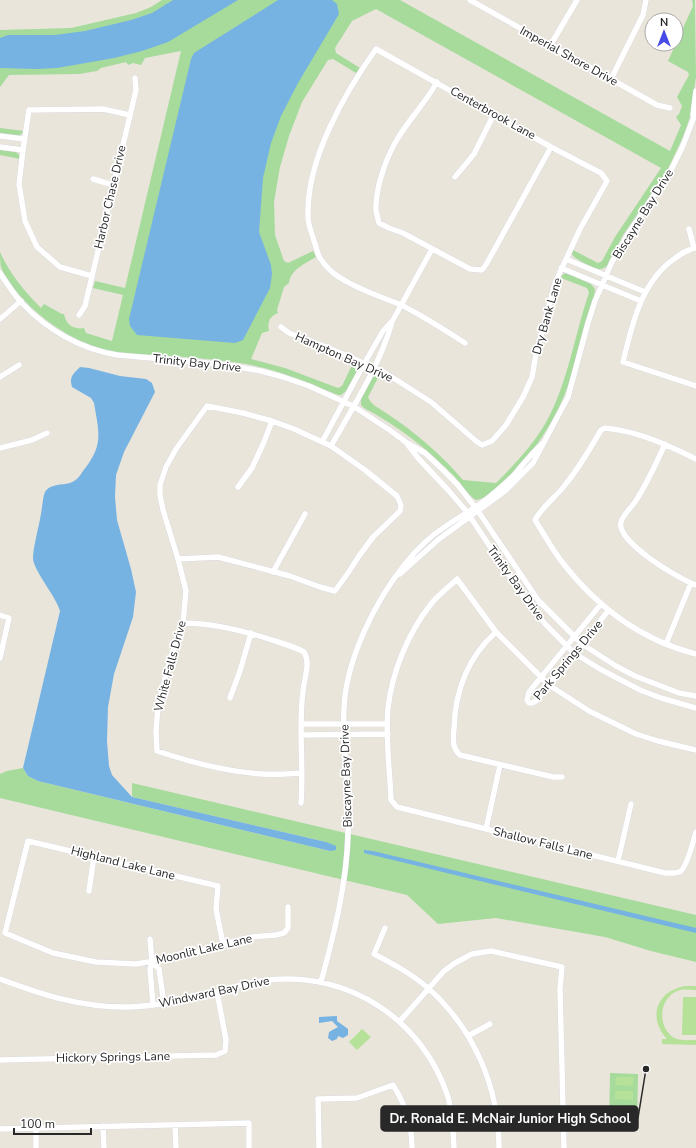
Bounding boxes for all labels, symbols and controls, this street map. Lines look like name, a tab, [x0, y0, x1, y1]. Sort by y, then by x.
north arrow	[644, 12, 684, 52]
text: N	[660, 15, 668, 30]
street label: Imperial Shore Drive	[517, 22, 621, 90]
street label: Centerbrook Lane	[447, 83, 539, 143]
street label: Harbor Chase Drive	[90, 144, 130, 250]
street label: Biscayne Bay Drive	[609, 166, 677, 262]
street label: Dry Bank Lane	[528, 276, 566, 356]
street label: Hampton Bay Drive	[293, 328, 395, 386]
street label: Trinity Bay Drive	[152, 350, 242, 376]
street label: Trinity Bay Drive	[483, 542, 549, 624]
street label: Park Springs Drive	[530, 617, 606, 703]
street label: White Falls Drive	[150, 619, 190, 713]
street label: Biscayne Bay Drive	[336, 724, 356, 828]
street label: Shallow Falls Lane	[492, 823, 594, 863]
street label: Highland Lake Lane	[69, 842, 177, 884]
street label: Moonlit Lake Lane	[154, 930, 254, 968]
street label: Windward Bay Drive	[157, 972, 271, 1012]
street label: Hickory Springs Lane	[56, 1048, 170, 1066]
callout: Dr. Ronald E. McNair Junior High School	[381, 1106, 638, 1131]
scale bar	[14, 1110, 91, 1136]
text: Dr. Ronald E. McNair Junior High School	[389, 1110, 631, 1128]
text: 100 m	[20, 1116, 55, 1132]

